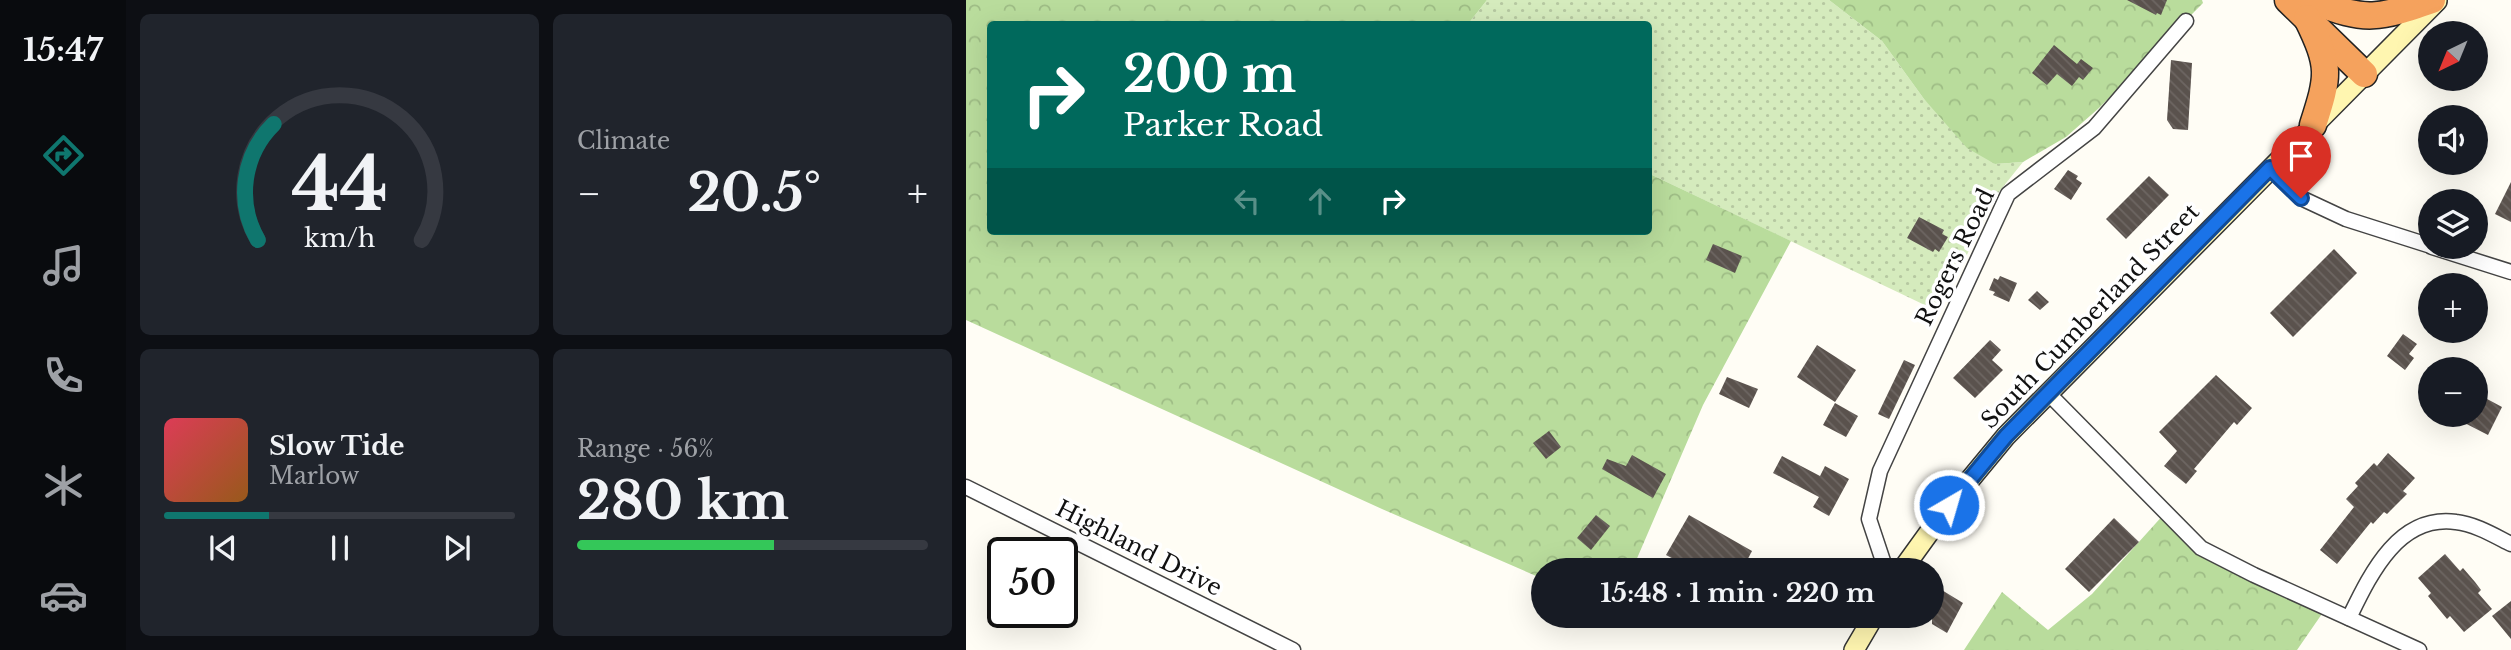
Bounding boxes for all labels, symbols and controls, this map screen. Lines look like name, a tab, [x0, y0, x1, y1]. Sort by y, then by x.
north arrow	[2418, 21, 2488, 91]
map controls	[2418, 21, 2488, 427]
text: 15:47	[23, 30, 103, 70]
text: 200 m	[1123, 44, 1296, 105]
icon: right	[1008, 49, 1099, 140]
text: Parker Road	[1123, 105, 1323, 145]
button: sound	[2418, 105, 2488, 175]
pin	[2271, 126, 2331, 198]
text: Climate	[577, 127, 670, 155]
icon: directions	[39, 131, 88, 180]
icon: arrive	[2282, 137, 2320, 175]
text: 44	[291, 140, 388, 231]
text: 20.5°	[687, 161, 821, 225]
text: −	[577, 170, 601, 217]
text: +	[907, 170, 928, 217]
icon: left	[1228, 182, 1266, 220]
icon: ahead	[1301, 182, 1339, 220]
icon: right	[1374, 182, 1412, 220]
street label: Rogers Road	[1910, 184, 2000, 330]
button: layers	[2418, 189, 2488, 259]
street label: South Cumberland Street	[1975, 198, 2205, 434]
text: km/h	[304, 223, 375, 254]
icon: music	[39, 241, 88, 290]
button: +	[2418, 273, 2488, 343]
icon: phone	[39, 351, 88, 400]
button: −	[2418, 357, 2488, 427]
text: Slow Tide	[269, 430, 405, 462]
text: Range · 56%	[577, 435, 714, 463]
icon: climate	[39, 461, 88, 510]
text: Marlow	[269, 462, 359, 490]
position arrow	[1912, 468, 1986, 542]
text: 280 km	[577, 469, 789, 533]
street label: Highland Drive	[1051, 494, 1227, 602]
icon: previous	[204, 529, 242, 567]
icon: pause	[321, 529, 359, 567]
icon: next	[438, 529, 476, 567]
speed limit sign: 50	[987, 537, 1078, 628]
icon: car	[39, 571, 88, 620]
text: 15:48 · 1 min · 220 m	[1600, 577, 1875, 609]

